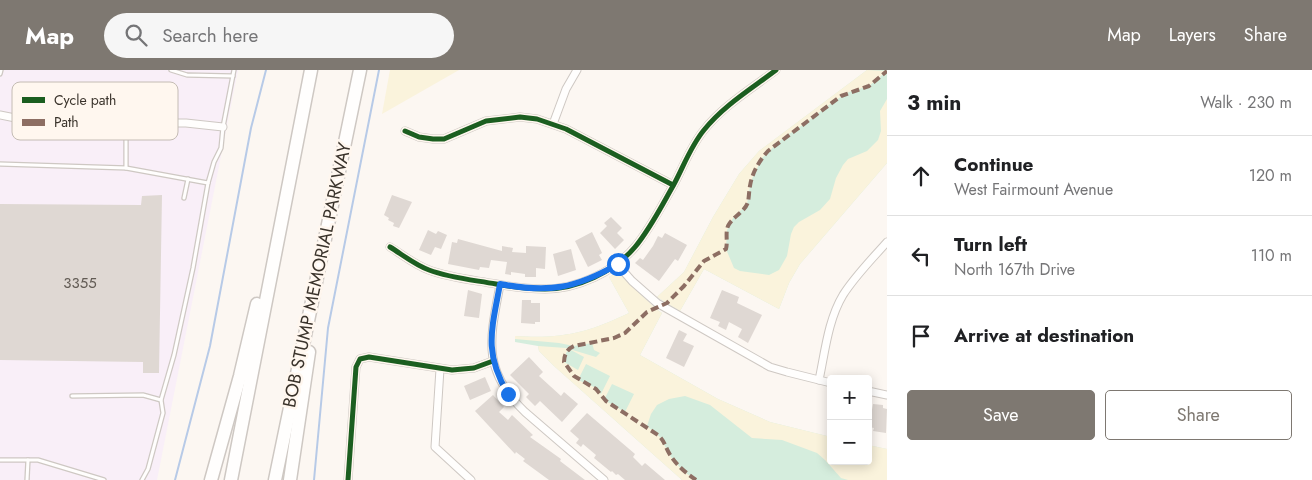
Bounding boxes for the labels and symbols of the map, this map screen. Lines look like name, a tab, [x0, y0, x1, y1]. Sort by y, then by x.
legend	[12, 82, 178, 140]
text: Cycle path	[54, 90, 116, 110]
text: Path	[54, 112, 79, 132]
street label: BOB STUMP MEMORIAL PARKWAY	[276, 139, 358, 410]
route start	[607, 253, 630, 276]
house number: 3355	[63, 272, 97, 294]
route end	[497, 383, 520, 406]

